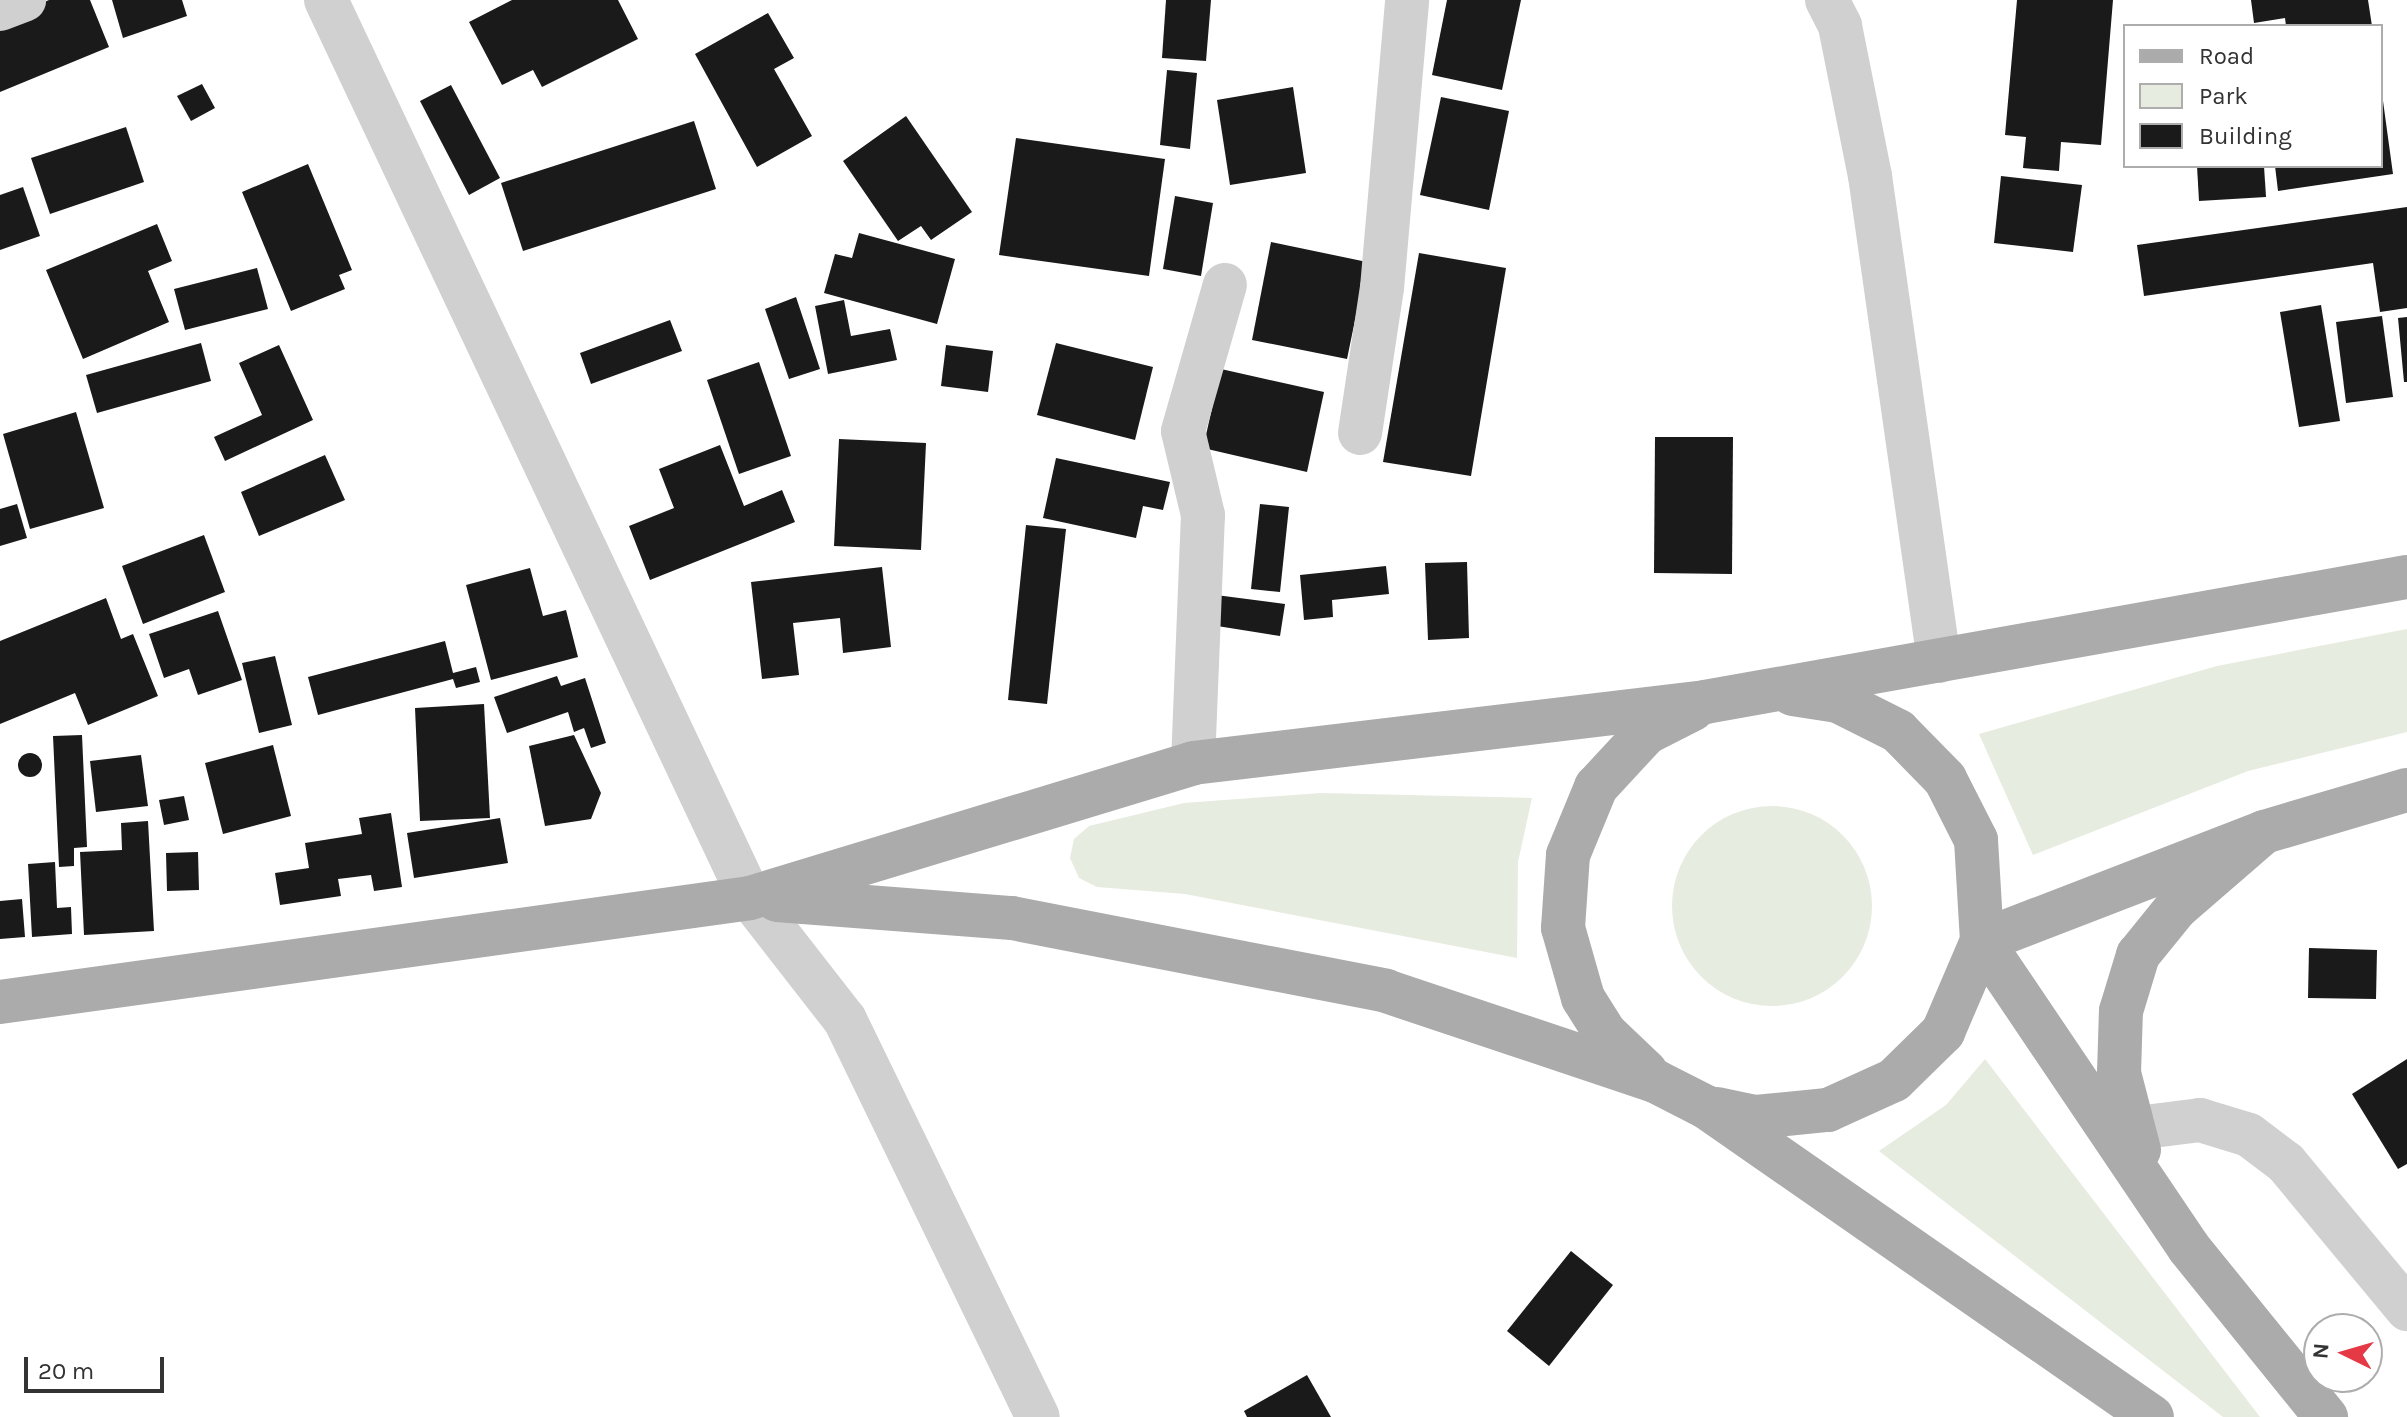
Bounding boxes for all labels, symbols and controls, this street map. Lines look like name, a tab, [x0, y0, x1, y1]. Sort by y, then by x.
legend	[2123, 24, 2383, 168]
text: Road	[2199, 42, 2254, 70]
text: Park	[2199, 82, 2248, 110]
text: Building	[2199, 122, 2292, 150]
north arrow	[2303, 1313, 2383, 1393]
scale bar	[28, 1341, 168, 1391]
text: N	[2307, 1342, 2335, 1360]
text: 20 m	[38, 1357, 94, 1385]

